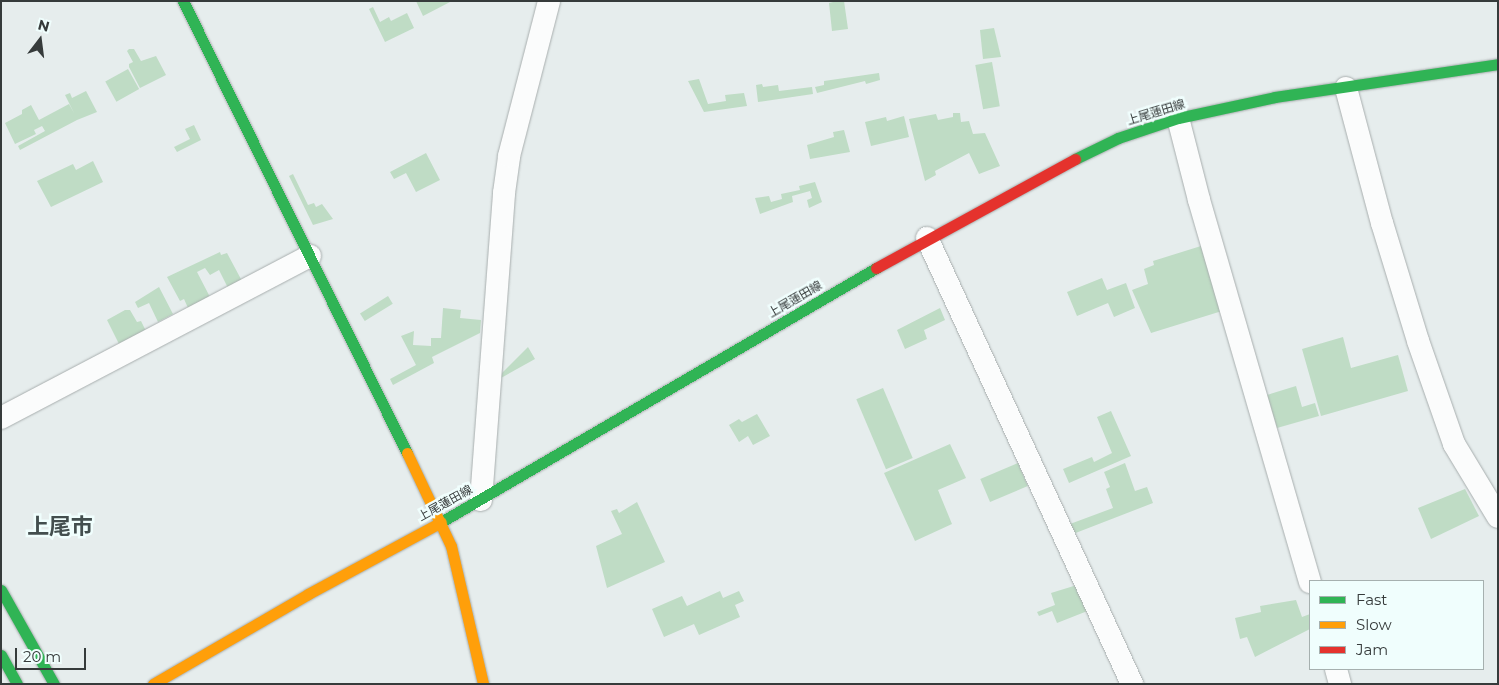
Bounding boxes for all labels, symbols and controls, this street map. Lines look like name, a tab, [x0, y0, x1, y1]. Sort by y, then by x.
north arrow	[15, 15, 65, 65]
text: N	[36, 15, 52, 36]
street label: 上尾蓮田線	[1125, 96, 1187, 128]
street label: 上尾蓮田線	[765, 278, 825, 320]
street label: 上尾蓮田線	[415, 482, 475, 524]
district label: 上尾市	[27, 514, 93, 540]
legend	[1309, 580, 1484, 670]
text: Fast	[1356, 590, 1387, 609]
text: Slow	[1356, 615, 1392, 634]
scale bar	[18, 638, 89, 670]
text: Jam	[1356, 640, 1388, 659]
text: 20 m	[23, 647, 61, 666]

